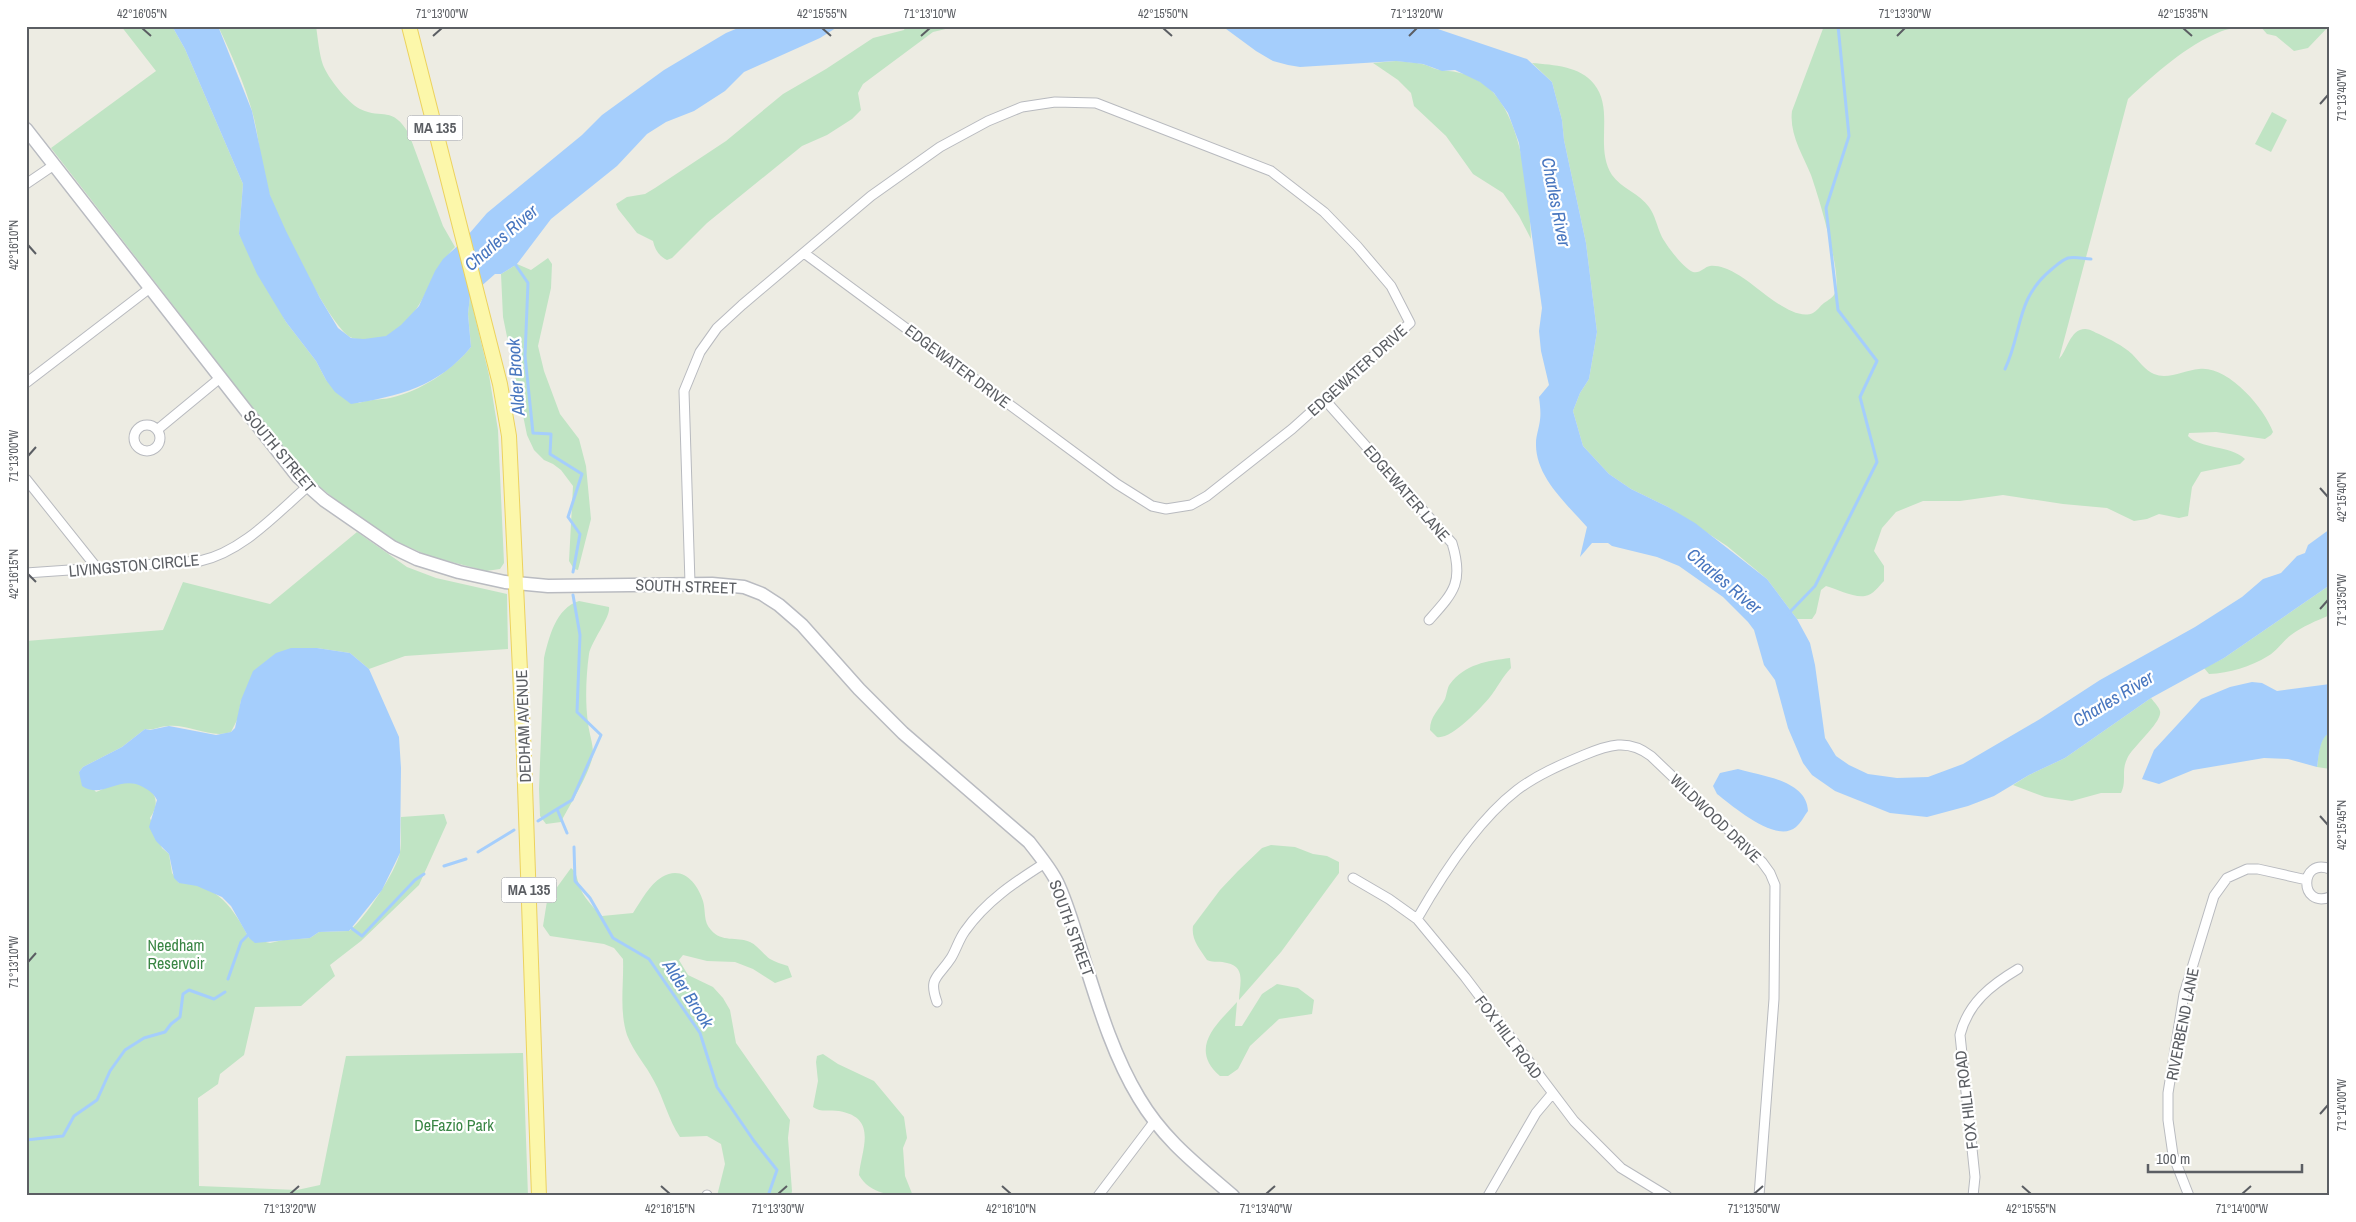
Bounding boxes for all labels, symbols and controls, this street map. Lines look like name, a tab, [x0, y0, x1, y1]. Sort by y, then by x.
text: 42°16'05"N	[117, 6, 167, 22]
text: 71°13'00"W	[416, 6, 469, 22]
text: 42°15'55"N	[797, 6, 847, 22]
text: 71°13'10"W	[904, 6, 957, 22]
text: 42°15'50"N	[1138, 6, 1188, 22]
text: 71°13'20"W	[1391, 6, 1444, 22]
text: 71°13'30"W	[1879, 6, 1932, 22]
text: 42°15'35"N	[2158, 6, 2208, 22]
text: 71°13'40"W	[2334, 68, 2350, 121]
road number: MA 135	[408, 116, 462, 140]
water label: Charles River	[1536, 155, 1578, 250]
water label: Charles River	[458, 198, 544, 277]
text: 42°16'10"N	[6, 220, 22, 270]
street label: EDGEWATER DRIVE	[901, 319, 1015, 413]
street label: EDGEWATER DRIVE	[1302, 319, 1412, 421]
water label: Alder Brook	[500, 337, 531, 417]
street label: SOUTH STREET	[239, 405, 321, 497]
text: 71°13'00"W	[6, 429, 22, 482]
street label: EDGEWATER LANE	[1359, 440, 1455, 546]
text: 42°15'40"N	[2334, 472, 2350, 522]
water label: Charles River	[1682, 542, 1768, 620]
street label: LIVINGSTON CIRCLE	[68, 548, 200, 582]
text: 42°16'15"N	[6, 549, 22, 599]
street label: SOUTH STREET	[635, 573, 737, 599]
text: 71°13'50"W	[2334, 573, 2350, 626]
water label: Charles River	[2068, 664, 2159, 733]
street label: DEDHAM AVENUE	[510, 669, 536, 783]
street label: WILDWOOD DRIVE	[1666, 769, 1766, 867]
text: 42°15'45"N	[2334, 800, 2350, 850]
street label: SOUTH STREET	[1044, 877, 1100, 979]
road number: MA 135	[502, 878, 556, 902]
park label: Needham Reservoir	[148, 934, 205, 974]
text: 71°13'10"W	[6, 935, 22, 988]
water label: Alder Brook	[656, 954, 720, 1033]
street label: RIVERBEND LANE	[2160, 966, 2204, 1082]
street label: FOX HILL ROAD	[1470, 991, 1548, 1083]
street label: FOX HILL ROAD	[1949, 1049, 1983, 1151]
text: 71°14'00"W	[2334, 1078, 2350, 1131]
park label: DeFazio Park	[414, 1114, 494, 1136]
scale bar	[2148, 1142, 2302, 1174]
text: 100 m	[2156, 1148, 2190, 1169]
text: 71°13'20"W	[264, 1201, 317, 1217]
text: 42°16'15"N	[645, 1201, 695, 1217]
text: 71°13'30"W	[752, 1201, 805, 1217]
text: 42°16'10"N	[986, 1201, 1036, 1217]
text: 71°13'40"W	[1240, 1201, 1293, 1217]
text: 71°13'50"W	[1728, 1201, 1781, 1217]
text: 42°15'55"N	[2006, 1201, 2056, 1217]
text: 71°14'00"W	[2216, 1201, 2269, 1217]

